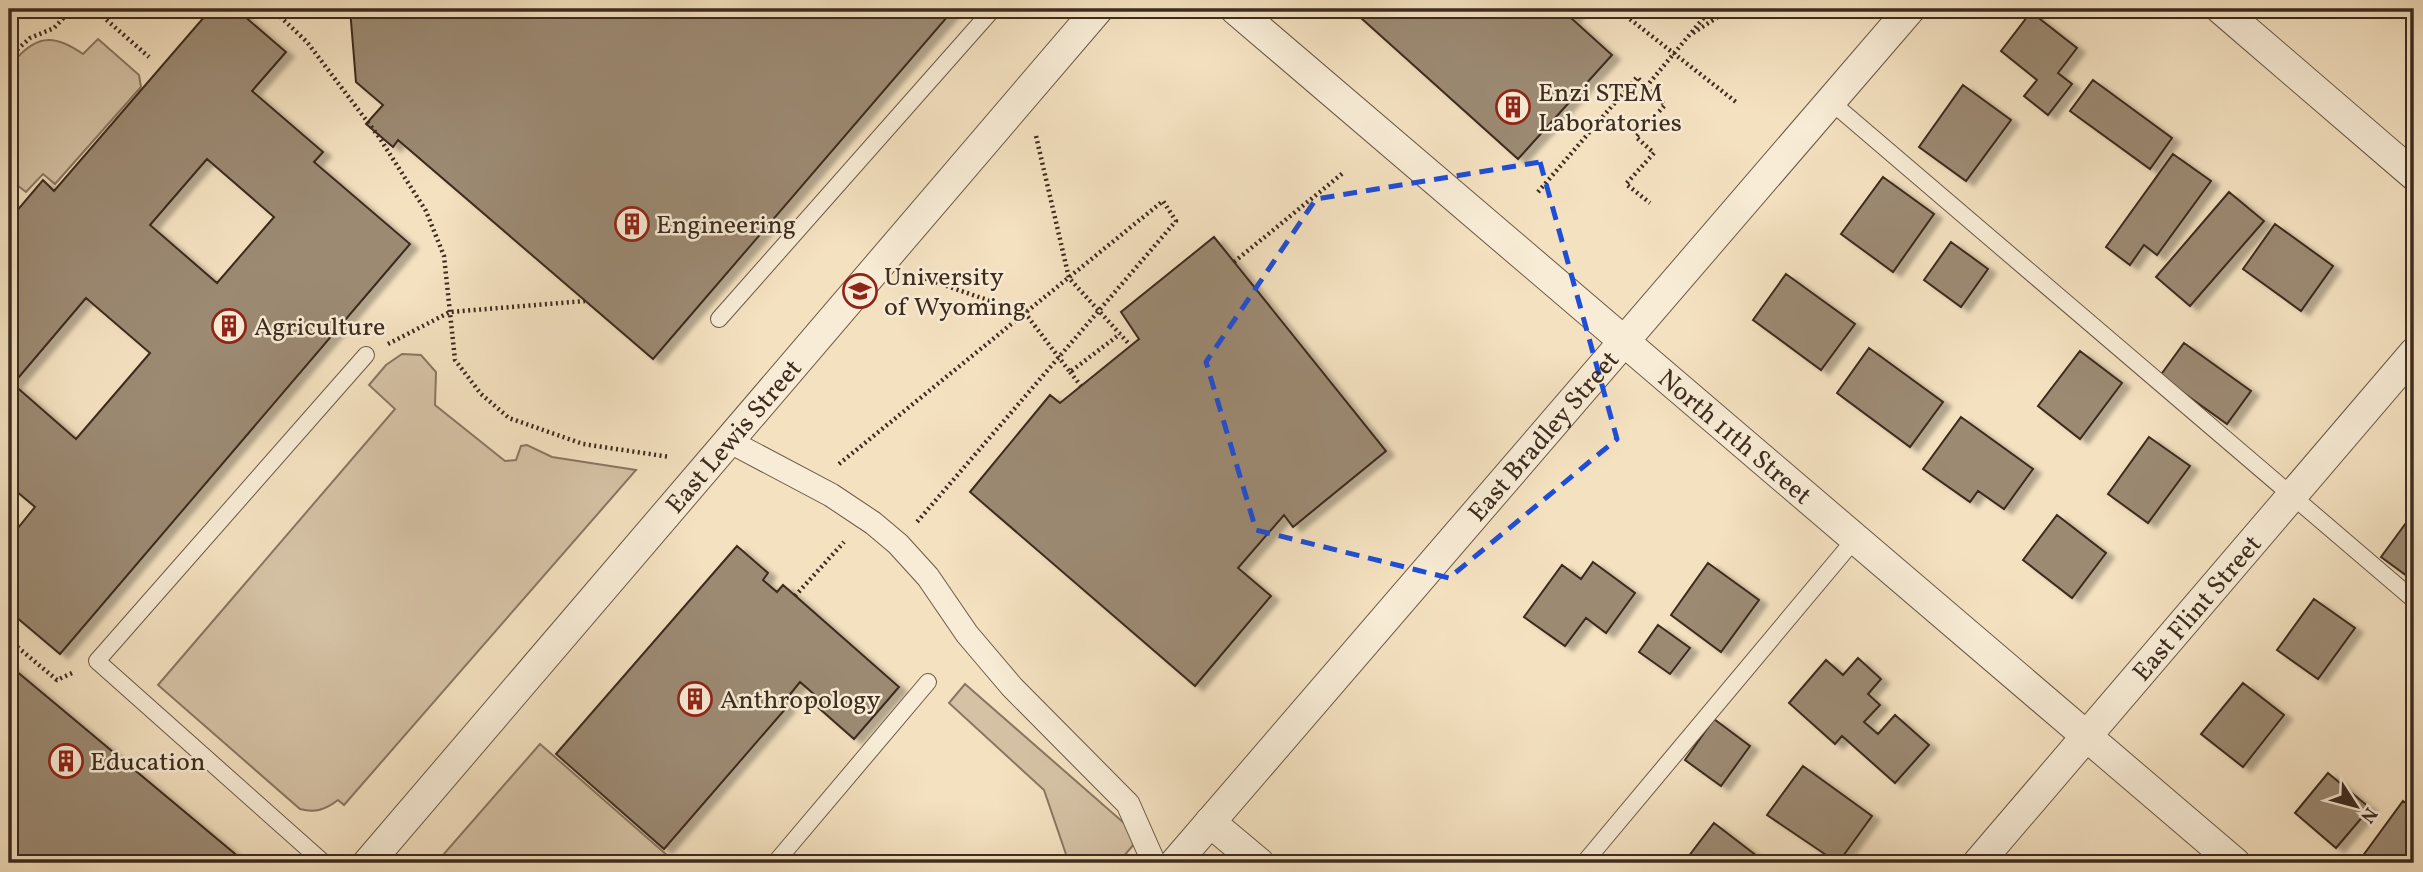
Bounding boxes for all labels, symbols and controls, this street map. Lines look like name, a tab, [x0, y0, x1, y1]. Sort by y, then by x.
place label: Enzi STEM Laboratories	[1538, 76, 1682, 142]
building icon: Enzi STEM Laboratories	[1494, 88, 1532, 126]
building icon: Engineering	[613, 205, 651, 243]
place label: Engineering	[656, 208, 796, 244]
place label: University of Wyoming	[884, 260, 1026, 326]
school or university icon: University of Wyoming	[841, 272, 879, 310]
building icon: Agriculture	[210, 307, 248, 345]
place label: Agriculture	[254, 310, 385, 346]
street label: East Bradley Street	[1461, 343, 1628, 530]
street label: East Lewis Street	[658, 352, 811, 522]
street label: North 11th Street	[1649, 362, 1819, 514]
street label: East Flint Street	[2125, 528, 2271, 690]
building icon: Anthropology	[676, 680, 714, 718]
place label: Anthropology	[720, 683, 881, 719]
building icon: Education	[47, 742, 85, 780]
place label: Education	[90, 745, 205, 781]
north arrow	[2322, 770, 2392, 840]
text: N	[2353, 802, 2383, 828]

